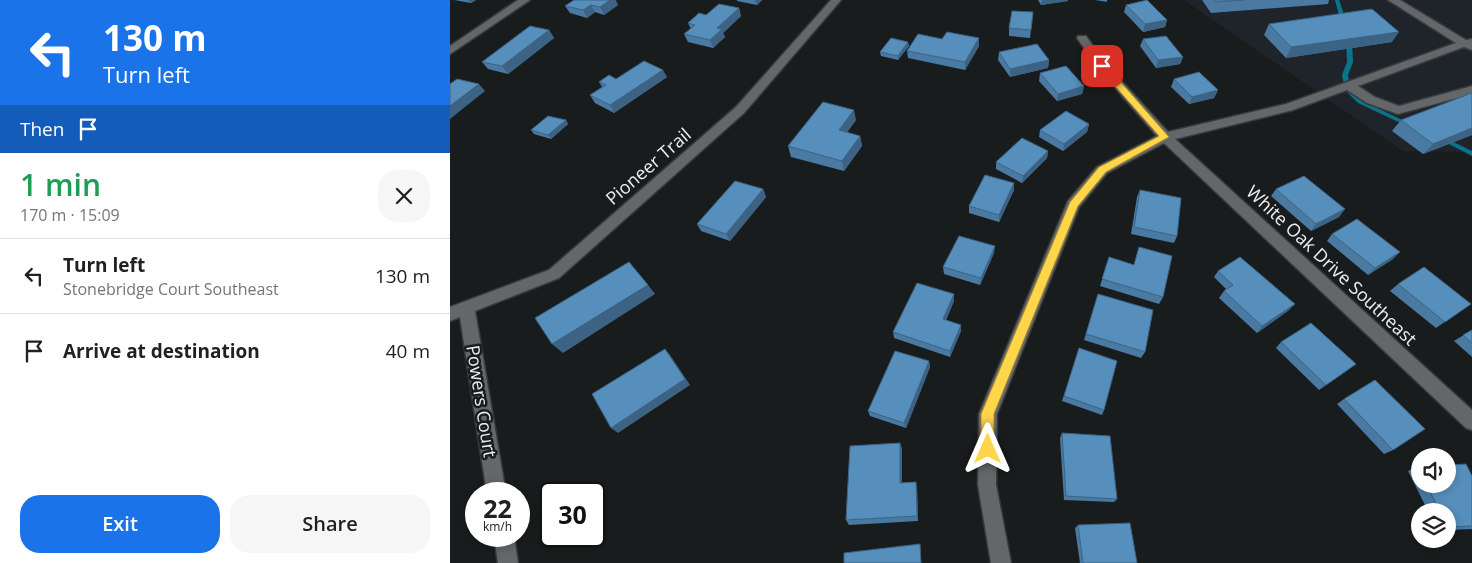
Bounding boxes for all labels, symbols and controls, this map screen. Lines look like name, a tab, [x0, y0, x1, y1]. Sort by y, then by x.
text: 130 m	[103, 14, 207, 61]
icon: left	[20, 20, 85, 85]
pin	[1081, 45, 1123, 87]
icon: arrive	[1088, 52, 1116, 80]
text: Turn left	[103, 59, 190, 89]
icon: arrive	[74, 115, 102, 143]
text: Then	[20, 116, 64, 142]
street label: Pioneer Trail	[600, 122, 696, 210]
text: 1 min	[20, 164, 101, 205]
button: close	[378, 170, 430, 222]
street label: White Oak Drive Southeast	[1242, 180, 1422, 350]
text: 170 m · 15:09	[20, 204, 120, 226]
text: Turn left	[63, 252, 145, 278]
icon: left	[20, 262, 48, 290]
text: 130 m	[375, 263, 430, 289]
text: Stonebridge Court Southeast	[63, 278, 279, 300]
icon: arrive	[20, 337, 48, 365]
text: Arrive at destination	[63, 338, 260, 364]
text: 40 m	[386, 338, 430, 364]
street label: Powers Court	[461, 343, 503, 459]
position arrow	[961, 422, 1013, 474]
map controls	[1411, 448, 1456, 548]
button: sound	[1411, 448, 1456, 493]
speed limit sign: 30	[540, 482, 605, 547]
text: 22	[483, 491, 512, 525]
button: Exit	[20, 495, 220, 553]
button: Share	[230, 495, 430, 553]
button: layers	[1411, 503, 1456, 548]
text: km/h	[483, 518, 512, 535]

